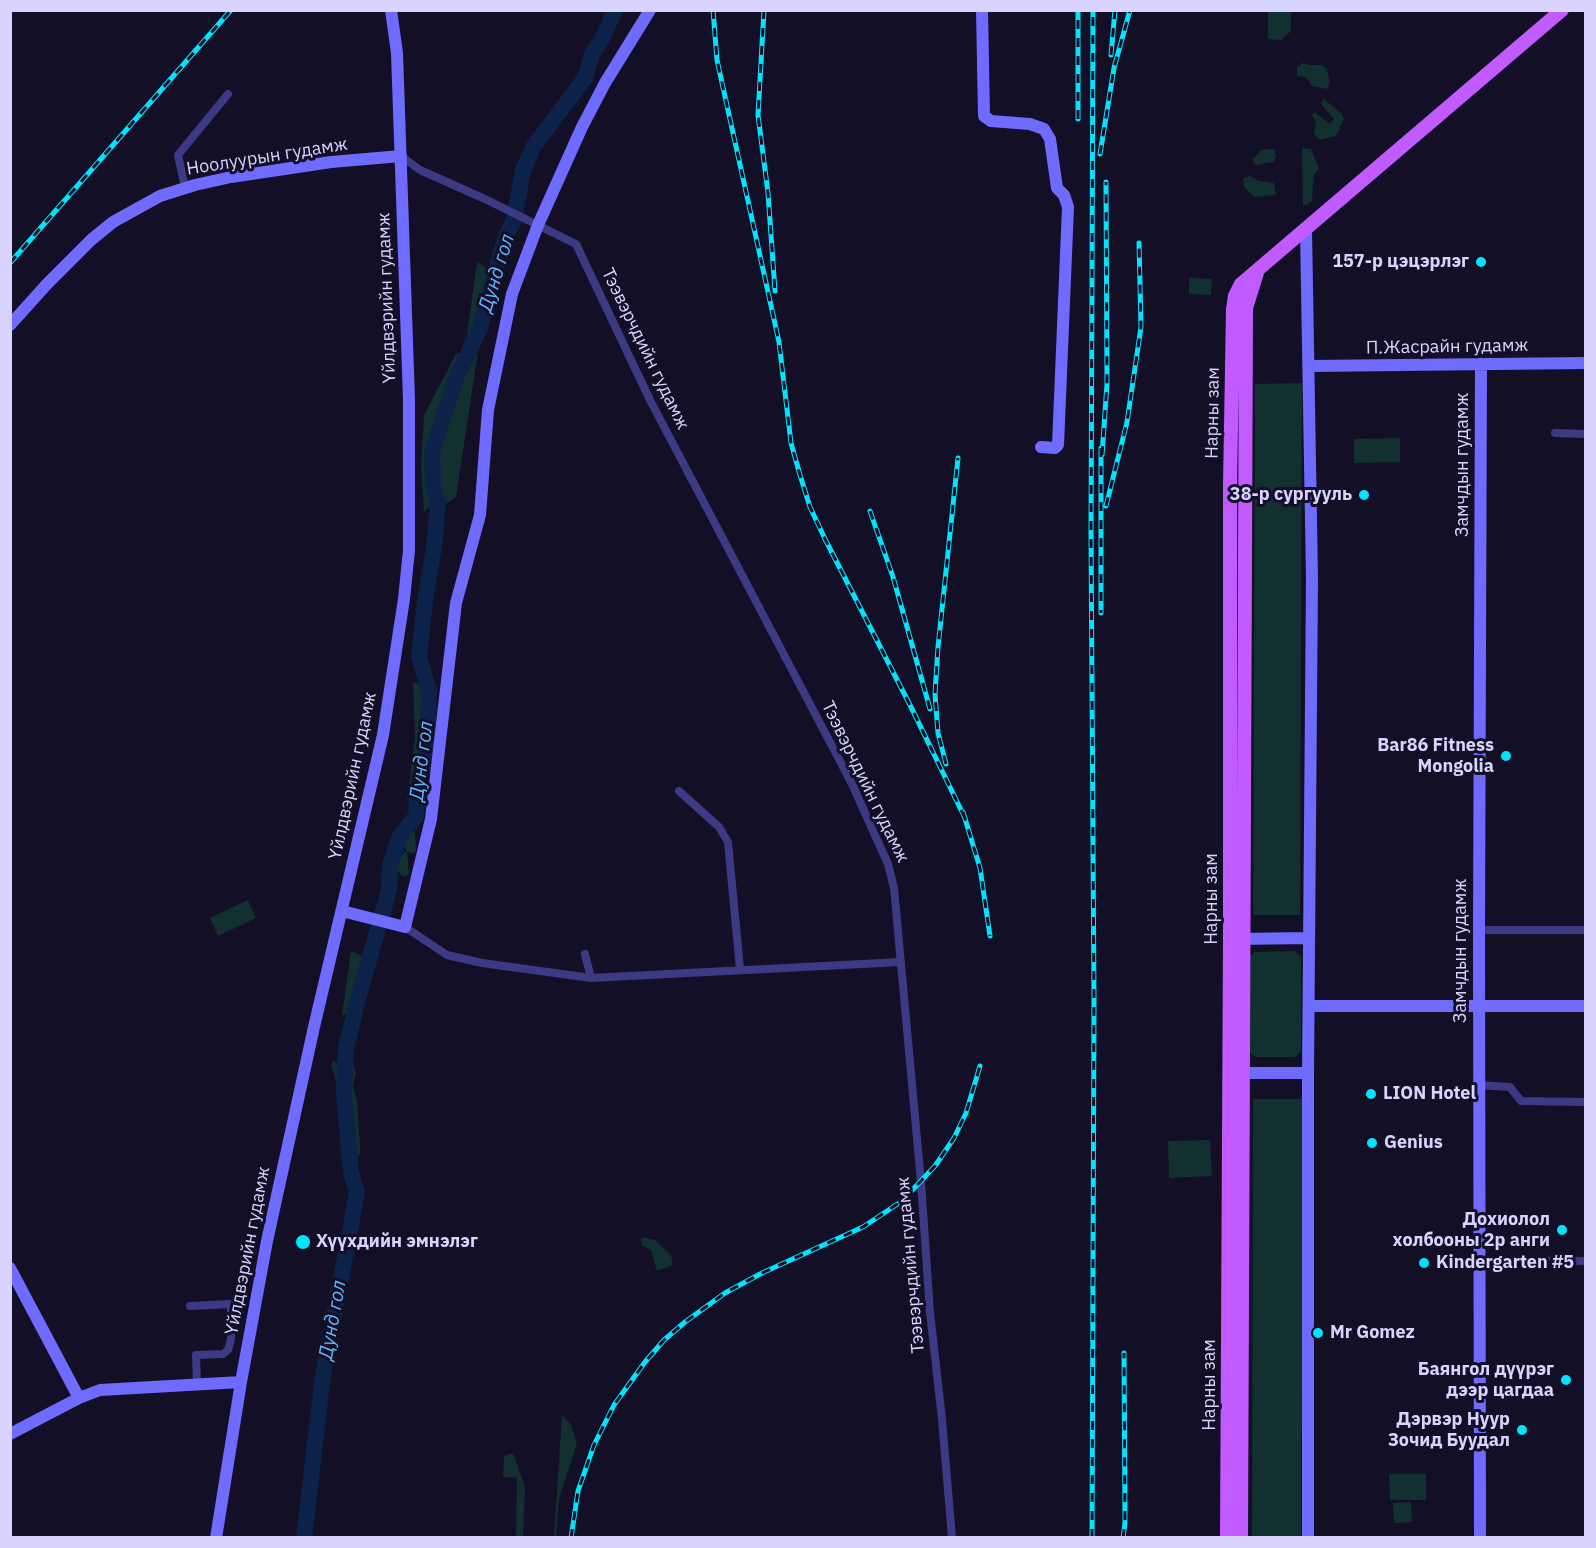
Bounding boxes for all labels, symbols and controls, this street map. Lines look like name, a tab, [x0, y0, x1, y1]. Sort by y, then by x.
street label: Ноолуурын гудамж	[185, 134, 349, 180]
street label: Yйлдвэрийн гудамж	[373, 212, 401, 384]
water label: Дунд гол	[474, 231, 520, 315]
place label: 157-р цэцэрлэг	[1332, 251, 1469, 273]
marker: 157-р цэцэрлэг	[1474, 255, 1488, 269]
street label: Тээвэрчдийн гудамж	[597, 265, 693, 433]
street label: П.Жасрайн гудамж	[1366, 335, 1528, 359]
street label: Нарны зам	[1201, 367, 1225, 459]
street label: Замчдын гудамж	[1452, 393, 1474, 537]
place label: 38-р сургууль	[1230, 484, 1352, 506]
marker: 38-р сургууль	[1357, 488, 1371, 502]
street label: Yйлдвэрийн гудамж	[325, 690, 381, 862]
street label: Тээвэрчдийн гудамж	[817, 698, 913, 866]
water label: Дунд гол	[405, 720, 439, 802]
place label: Bar86 Fitness Mongolia	[1377, 735, 1494, 777]
marker: Bar86 Fitness Mongolia	[1499, 749, 1513, 763]
street label: Нарны зам	[1201, 853, 1223, 945]
street label: Замчдын гудамж	[1450, 879, 1472, 1023]
place label: LION Hotel	[1383, 1083, 1476, 1105]
marker: LION Hotel	[1364, 1087, 1378, 1101]
place label: Genius	[1384, 1132, 1443, 1154]
marker: Genius	[1365, 1136, 1379, 1150]
street label: Yйлдвэрийн гудамж	[221, 1165, 275, 1337]
street label: Тээвэрчдийн гудамж	[893, 1176, 929, 1354]
place label: Дохиолол холбооны 2р анги	[1393, 1209, 1550, 1252]
marker: Дохиолол холбооны 2р анги	[1555, 1223, 1569, 1237]
place label: Хүүхдийн эмнэлэг	[316, 1231, 478, 1253]
marker: Хүүхдийн эмнэлэг	[294, 1233, 312, 1251]
place label: Kindergarten #5	[1436, 1252, 1574, 1274]
marker: Kindergarten #5	[1417, 1256, 1431, 1270]
water label: Дунд гол	[314, 1278, 352, 1362]
place label: Mr Gomez	[1330, 1322, 1415, 1344]
marker: Mr Gomez	[1311, 1326, 1325, 1340]
street label: Нарны зам	[1199, 1339, 1221, 1431]
place label: Баянгол дүүрэг дээр цагдаа	[1418, 1359, 1554, 1402]
marker: Баянгол дүүрэг дээр цагдаа	[1559, 1373, 1573, 1387]
place label: Дэрвэр Нуур Зочид Буудал	[1388, 1409, 1510, 1452]
marker: Дэрвэр Нуур Зочид Буудал	[1515, 1423, 1529, 1437]

